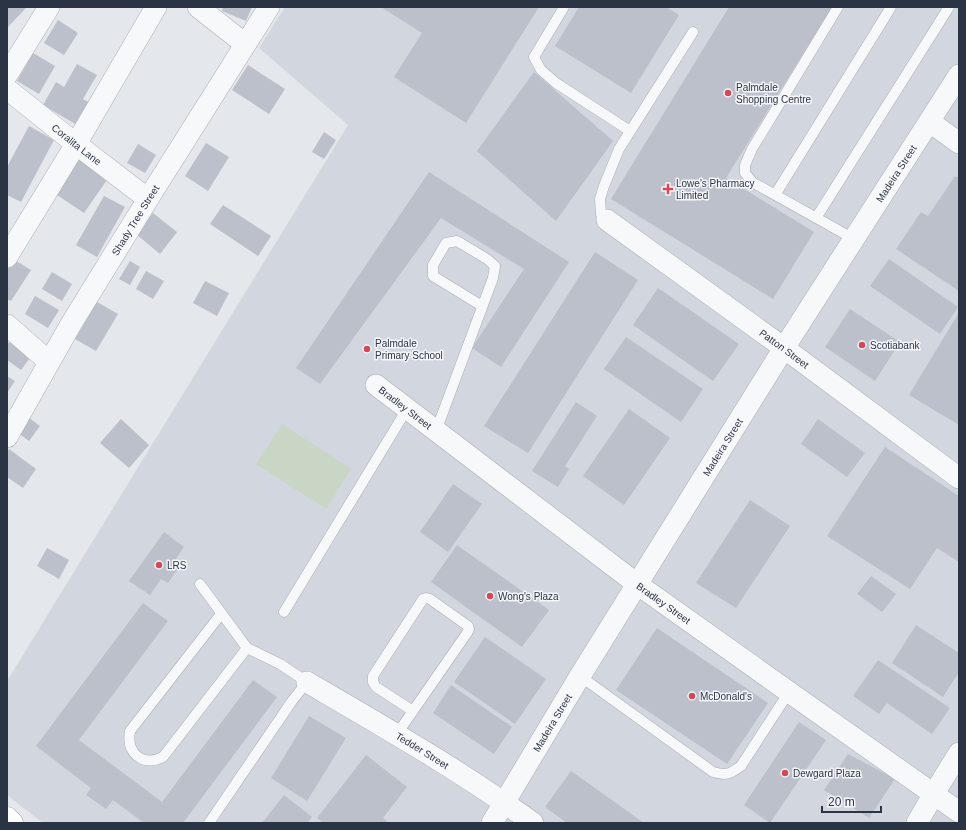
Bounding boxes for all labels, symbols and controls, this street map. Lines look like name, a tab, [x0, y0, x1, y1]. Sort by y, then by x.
place label: Palmdale Shopping Centre	[736, 82, 811, 105]
marker: Palmdale Shopping Centre	[723, 88, 733, 98]
street label: Coralita Lane	[50, 122, 104, 168]
street label: Madeira Street	[874, 143, 919, 204]
place label: Lowe's Pharmacy Limited	[676, 178, 755, 201]
street label: Shady Tree Street	[110, 183, 162, 258]
marker: Lowe's Pharmacy Limited	[663, 184, 673, 194]
street label: Patton Street	[757, 327, 811, 371]
place label: Palmdale Primary School	[375, 338, 443, 361]
marker: Scotiabank	[857, 340, 867, 350]
place label: Scotiabank	[870, 340, 920, 351]
marker: Palmdale Primary School	[362, 344, 372, 354]
street label: Bradley Street	[377, 384, 434, 432]
street label: Madeira Street	[701, 416, 745, 478]
marker: LRS	[154, 560, 164, 570]
place label: LRS	[167, 560, 187, 571]
street label: Bradley Street	[634, 581, 693, 626]
marker: Wong's Plaza	[485, 591, 495, 601]
place label: Wong's Plaza	[498, 591, 559, 602]
marker: McDonald's	[687, 691, 697, 701]
place label: McDonald's	[700, 691, 752, 702]
street label: Madeira Street	[531, 692, 574, 754]
street label: Tedder Street	[394, 730, 451, 771]
marker: Dewgard Plaza	[780, 768, 790, 778]
place label: Dewgard Plaza	[793, 768, 861, 779]
scale bar	[822, 788, 881, 814]
text: 20 m	[828, 795, 855, 809]

